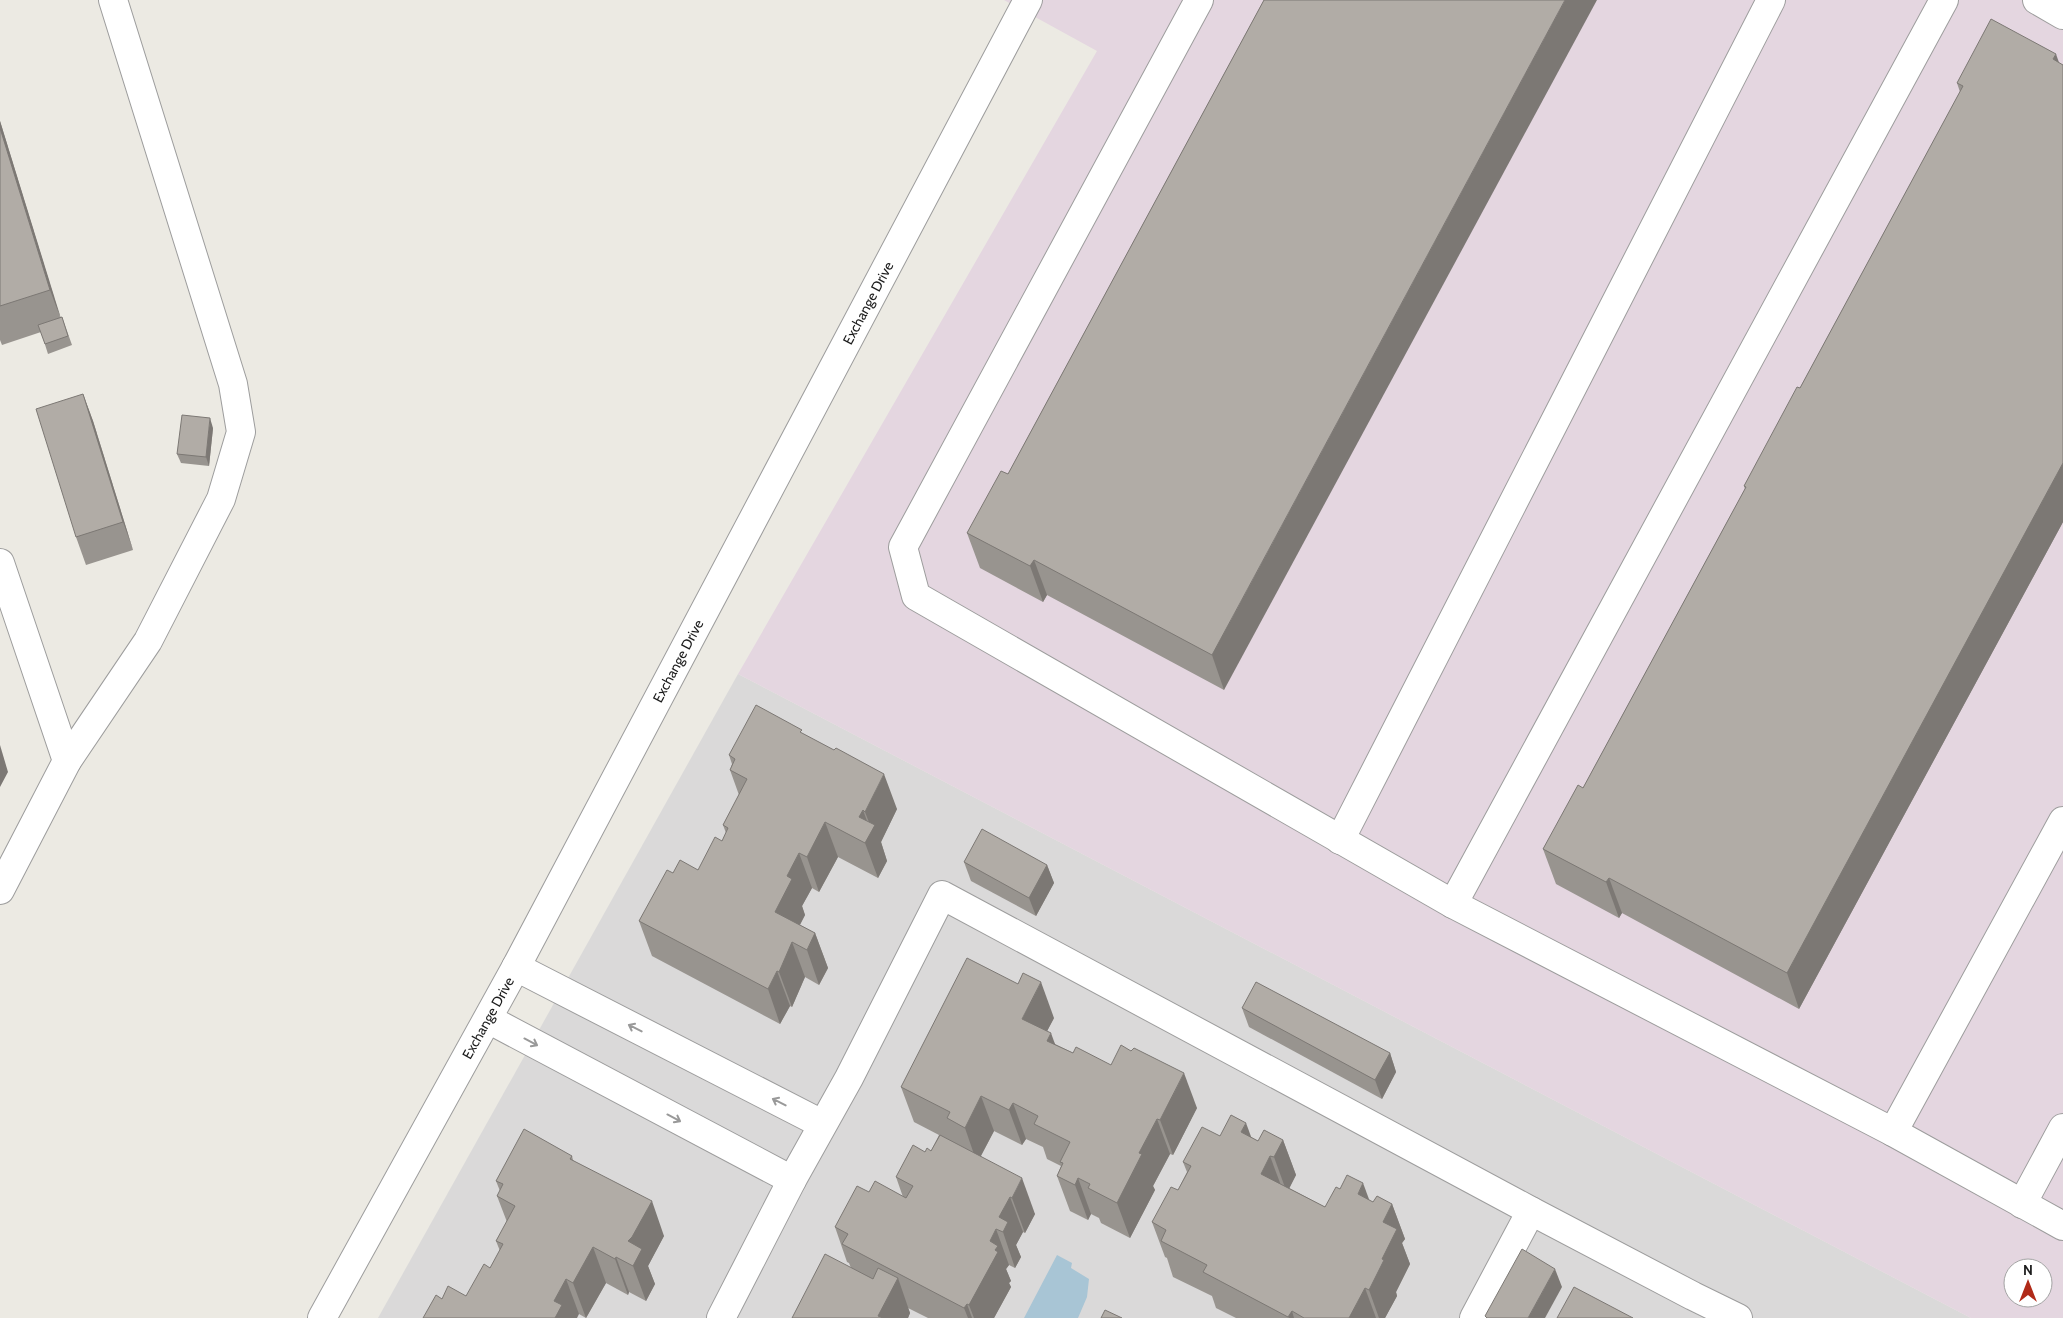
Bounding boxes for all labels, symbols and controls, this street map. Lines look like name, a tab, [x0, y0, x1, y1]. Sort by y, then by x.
street label: Exchange Drive	[839, 258, 897, 348]
street label: Exchange Drive	[649, 616, 707, 706]
street label: Exchange Drive	[458, 974, 518, 1062]
one-way arrow	[627, 1023, 642, 1033]
one-way arrow	[523, 1037, 538, 1047]
one-way arrow	[772, 1097, 787, 1106]
one-way arrow	[667, 1113, 682, 1123]
north arrow	[2003, 1258, 2053, 1308]
text: N	[2023, 1261, 2033, 1279]

